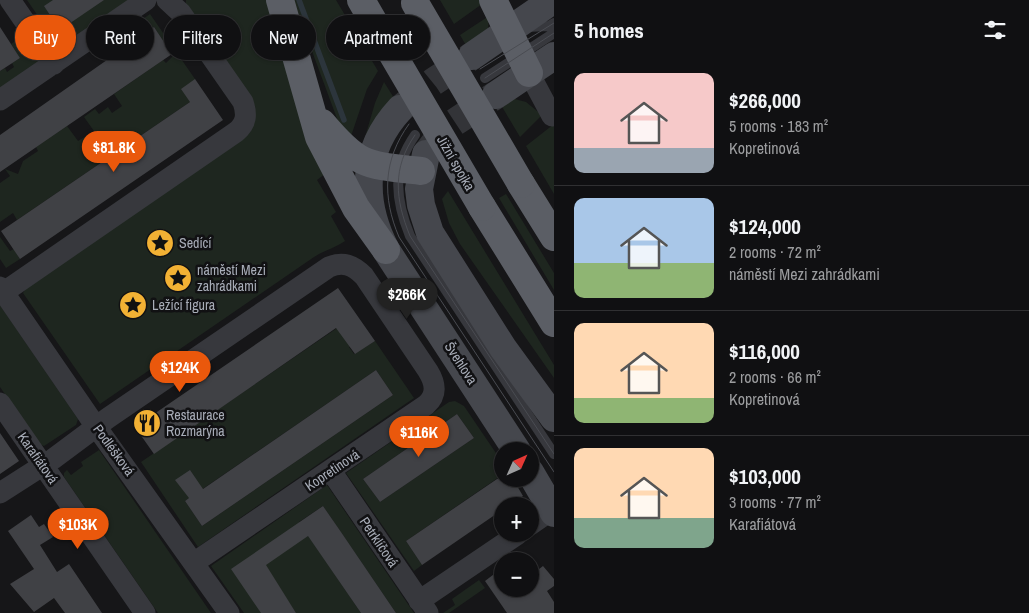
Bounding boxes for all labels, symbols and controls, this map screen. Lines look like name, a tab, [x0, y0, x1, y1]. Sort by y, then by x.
chip: Buy	[15, 15, 76, 60]
chip: Rent	[86, 15, 154, 60]
chip: Filters	[164, 15, 241, 60]
chip: New	[251, 15, 316, 60]
chip: Apartment	[326, 15, 430, 60]
text: 5 homes	[574, 16, 644, 45]
icon: filters	[981, 16, 1009, 44]
text: $266,000	[729, 86, 801, 115]
icon: home	[614, 93, 674, 153]
text: 5 rooms · 183 m²	[729, 115, 828, 137]
pin: $81.8K	[73, 130, 155, 173]
street label: Jižní spojka	[433, 132, 479, 194]
text: $81.8K	[93, 136, 135, 158]
text: Kopretinová	[729, 137, 800, 159]
text: $124,000	[729, 212, 801, 241]
icon: home	[614, 218, 674, 278]
place icon: Sedící	[145, 228, 175, 258]
place label: Sedící	[179, 234, 212, 252]
text: 2 rooms · 72 m²	[729, 241, 821, 263]
place label: náměstí Mezi zahrádkami	[197, 261, 266, 295]
place icon: náměstí Mezi zahrádkami	[163, 263, 193, 293]
text: náměstí Mezi zahrádkami	[729, 263, 880, 285]
pin: $266K	[372, 278, 442, 320]
text: $266K	[388, 283, 426, 305]
place icon: Ležící figura	[118, 290, 148, 320]
place label: Ležící figura	[152, 296, 216, 314]
text: $116,000	[729, 337, 800, 366]
street label: Švehlova	[441, 338, 482, 388]
icon: home	[614, 343, 674, 403]
pin: $124K	[145, 350, 215, 393]
text: $124K	[161, 356, 199, 378]
text: 2 rooms · 66 m²	[729, 366, 821, 388]
text: Kopretinová	[729, 388, 800, 410]
place label: Restaurace Rozmarýna	[166, 406, 225, 440]
restaurant icon: Restaurace Rozmarýna	[132, 408, 162, 438]
pin: $116K	[384, 416, 454, 458]
street label: Podléšková	[89, 421, 139, 480]
text: $116K	[400, 421, 438, 443]
street label: Karafiátová	[14, 429, 63, 488]
north arrow	[494, 442, 539, 488]
map controls	[494, 442, 539, 597]
street label: Kopretinová	[301, 445, 363, 495]
text: $103,000	[729, 462, 801, 491]
icon: home	[614, 468, 674, 528]
text: 3 rooms · 77 m²	[729, 491, 821, 513]
button: +	[494, 497, 539, 542]
pin: $103K	[43, 508, 113, 550]
text: $103K	[59, 513, 97, 535]
street label: Petrklíčová	[356, 513, 403, 571]
text: Karafiátová	[729, 513, 796, 535]
button: −	[494, 552, 539, 597]

